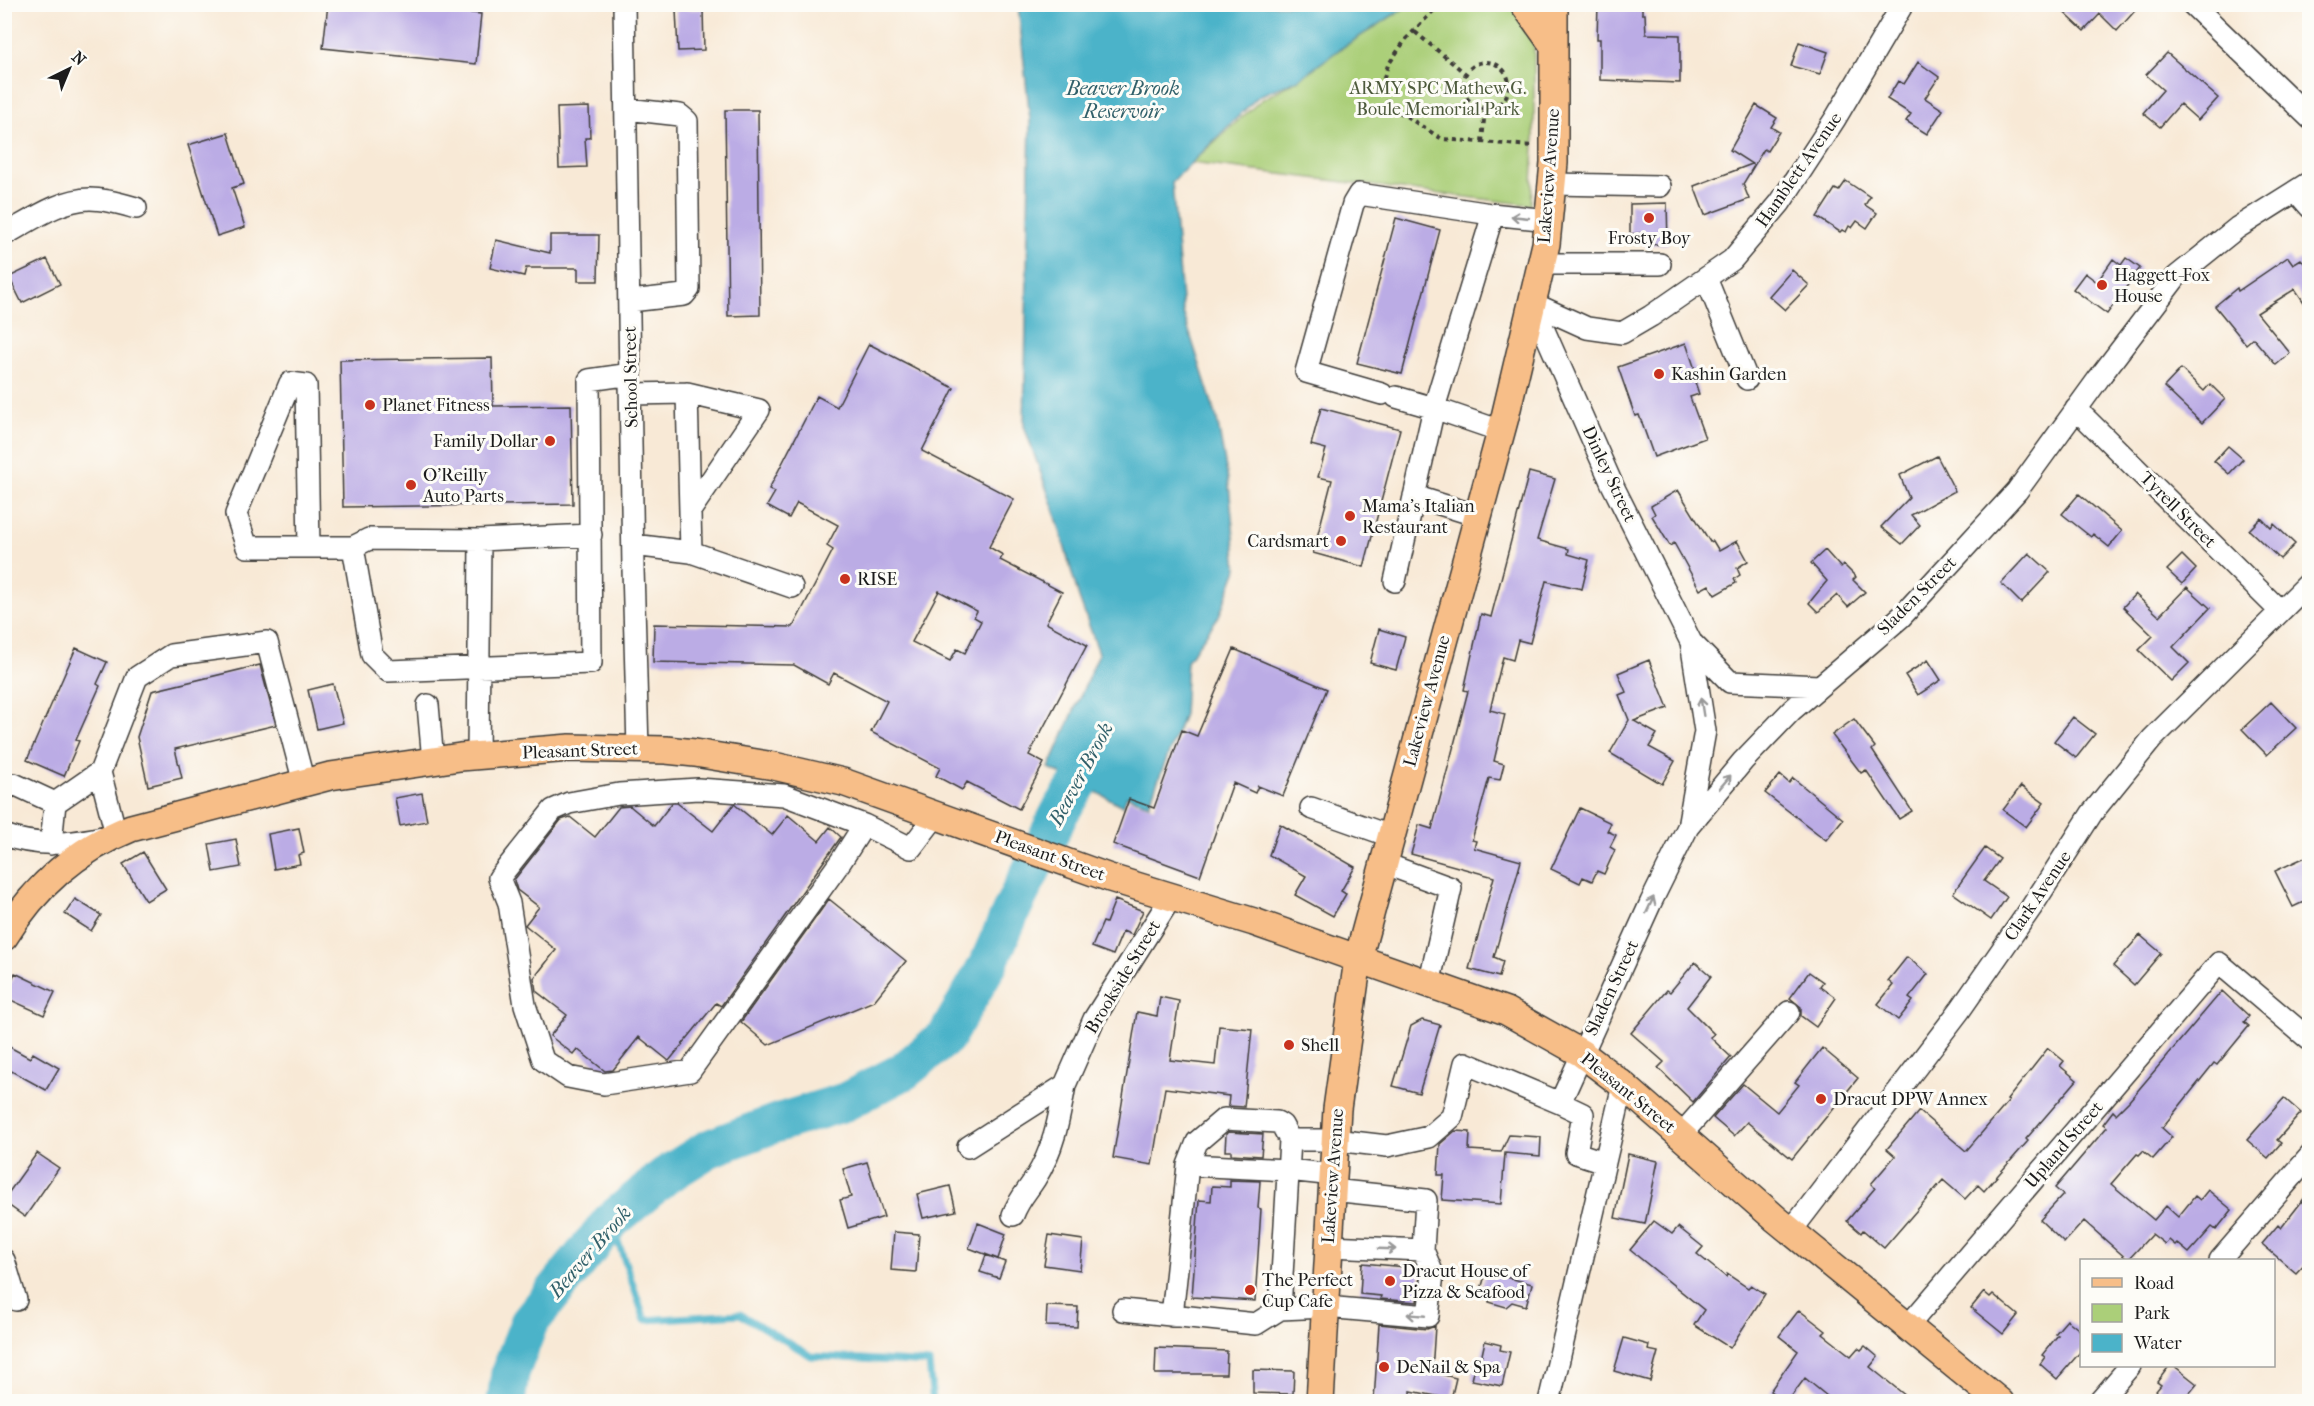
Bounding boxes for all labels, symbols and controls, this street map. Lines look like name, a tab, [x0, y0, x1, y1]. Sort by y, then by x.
north arrow	[39, 39, 99, 99]
text: N	[68, 47, 90, 70]
water label: Beaver Brook Reservoir	[1065, 77, 1180, 123]
park label: ARMY SPC Mathew G. Boule Memorial Park	[1348, 78, 1527, 120]
street label: Lakeview Avenue	[1534, 108, 1564, 244]
street label: Hamblett Avenue	[1752, 108, 1846, 231]
one-way arrow	[1510, 211, 1530, 222]
marker: Frosty Boy	[1642, 211, 1656, 225]
place label: Frosty Boy	[1608, 228, 1692, 249]
place label: Haggett-Fox House	[2114, 265, 2211, 307]
marker: Haggett-Fox House	[2095, 278, 2109, 292]
street label: School Street	[620, 325, 642, 428]
place label: Kashin Garden	[1671, 364, 1787, 385]
marker: Kashin Garden	[1652, 367, 1666, 381]
place label: Planet Fitness	[382, 395, 490, 416]
marker: Planet Fitness	[363, 398, 377, 412]
street label: Dinley Street	[1578, 422, 1641, 526]
place label: Family Dollar	[433, 431, 538, 452]
marker: Family Dollar	[543, 434, 557, 448]
place label: O'Reilly Auto Parts	[422, 465, 504, 507]
street label: Tyrell Street	[2136, 468, 2221, 553]
marker: O'Reilly Auto Parts	[404, 478, 418, 492]
place label: Mama's Italian Restaurant	[1362, 496, 1475, 538]
marker: Mama's Italian Restaurant	[1343, 509, 1357, 523]
place label: Cardsmart	[1247, 531, 1330, 552]
marker: Cardsmart	[1334, 534, 1348, 548]
street label: Sladen Street	[1873, 552, 1961, 640]
place label: RISE	[857, 569, 897, 590]
marker: RISE	[838, 572, 852, 586]
street label: Lakeview Avenue	[1399, 633, 1455, 769]
one-way arrow	[1696, 698, 1707, 718]
water label: Beaver Brook	[1044, 718, 1118, 830]
street label: Pleasant Street	[522, 738, 639, 764]
one-way arrow	[1719, 774, 1732, 790]
street label: Pleasant Street	[992, 826, 1109, 886]
street label: Clark Avenue	[2000, 847, 2076, 945]
one-way arrow	[1644, 897, 1656, 915]
street label: Brookside Street	[1081, 916, 1165, 1037]
street label: Sladen Street	[1581, 936, 1644, 1039]
place label: Shell	[1301, 1035, 1339, 1056]
marker: Shell	[1282, 1038, 1296, 1052]
street label: Pleasant Street	[1576, 1048, 1680, 1138]
place label: Dracut DPW Annex	[1833, 1089, 1988, 1110]
marker: Dracut DPW Annex	[1814, 1092, 1828, 1106]
street label: Upland Street	[2021, 1097, 2108, 1193]
street label: Lakeview Avenue	[1318, 1108, 1348, 1244]
water label: Beaver Brook	[543, 1202, 636, 1303]
one-way arrow	[1377, 1243, 1397, 1254]
legend	[2080, 1259, 2275, 1367]
place label: Dracut House of Pizza & Seafood	[1402, 1261, 1532, 1303]
place label: The Perfect Cup Cafe	[1262, 1270, 1354, 1312]
text: Road	[2134, 1273, 2174, 1294]
marker: Dracut House of Pizza & Seafood	[1383, 1274, 1397, 1288]
marker: The Perfect Cup Cafe	[1243, 1283, 1257, 1297]
text: Park	[2134, 1303, 2171, 1324]
one-way arrow	[1407, 1309, 1427, 1320]
text: Water	[2133, 1333, 2182, 1354]
place label: DeNail & Spa	[1396, 1357, 1501, 1378]
marker: DeNail & Spa	[1377, 1360, 1391, 1374]

